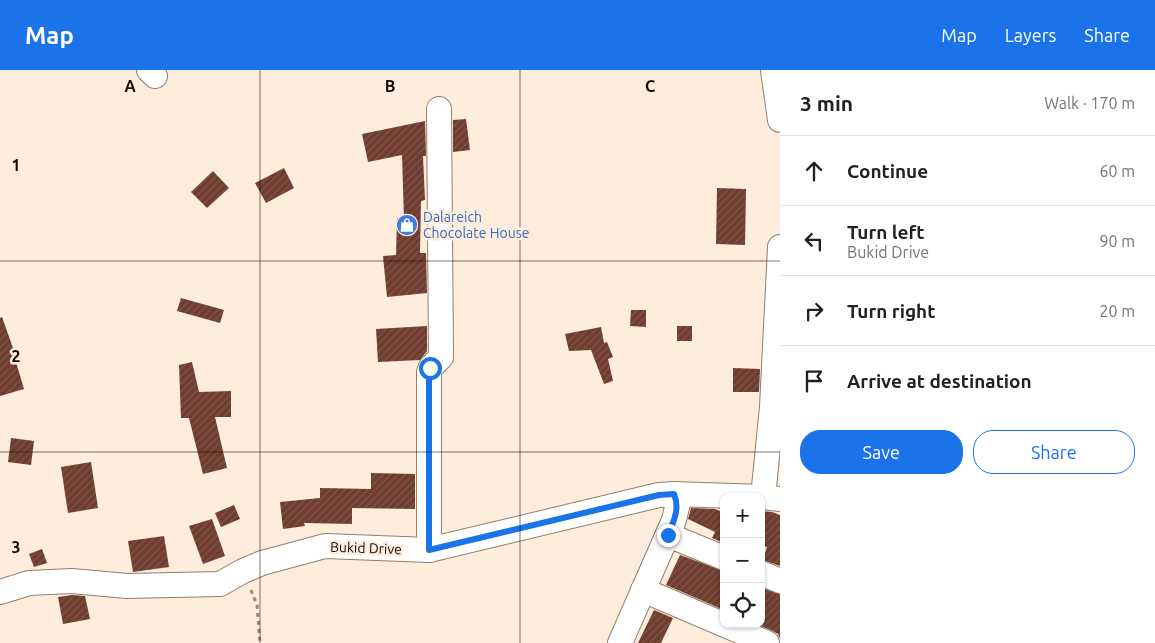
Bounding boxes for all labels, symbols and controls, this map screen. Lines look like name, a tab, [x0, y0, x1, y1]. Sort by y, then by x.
text: Map	[25, 22, 74, 49]
text: Map	[941, 25, 977, 45]
text: Layers	[1005, 25, 1056, 45]
text: Share	[1084, 25, 1130, 45]
text: A	[124, 77, 136, 95]
text: B	[385, 77, 395, 95]
text: C	[645, 77, 655, 95]
text: 3 min	[800, 91, 853, 115]
text: Walk · 170 m	[1044, 94, 1135, 112]
text: 1	[11, 156, 21, 174]
icon: ahead	[800, 157, 828, 185]
text: Continue	[847, 160, 928, 182]
text: 60 m	[1099, 162, 1135, 180]
place label: Dalareich Chocolate House	[423, 209, 529, 241]
shop icon: Dalareich Chocolate House	[395, 213, 419, 237]
text: Turn left	[847, 221, 925, 243]
icon: left	[800, 227, 828, 255]
text: 90 m	[1099, 232, 1135, 250]
text: Bukid Drive	[847, 243, 929, 261]
icon: right	[800, 297, 828, 325]
text: Turn right	[847, 300, 935, 322]
text: 20 m	[1099, 302, 1135, 320]
text: 2	[11, 347, 21, 365]
route start	[419, 357, 442, 380]
icon: arrive	[800, 367, 828, 395]
text: Arrive at destination	[847, 370, 1032, 392]
button: Save	[800, 430, 963, 474]
button: Share	[973, 430, 1135, 474]
map controls	[720, 493, 765, 628]
button: +	[720, 493, 765, 538]
route end	[657, 524, 680, 547]
text: 3	[11, 538, 21, 556]
button: −	[720, 538, 765, 583]
street label: Bukid Drive	[330, 539, 402, 557]
button: locate	[720, 583, 765, 628]

